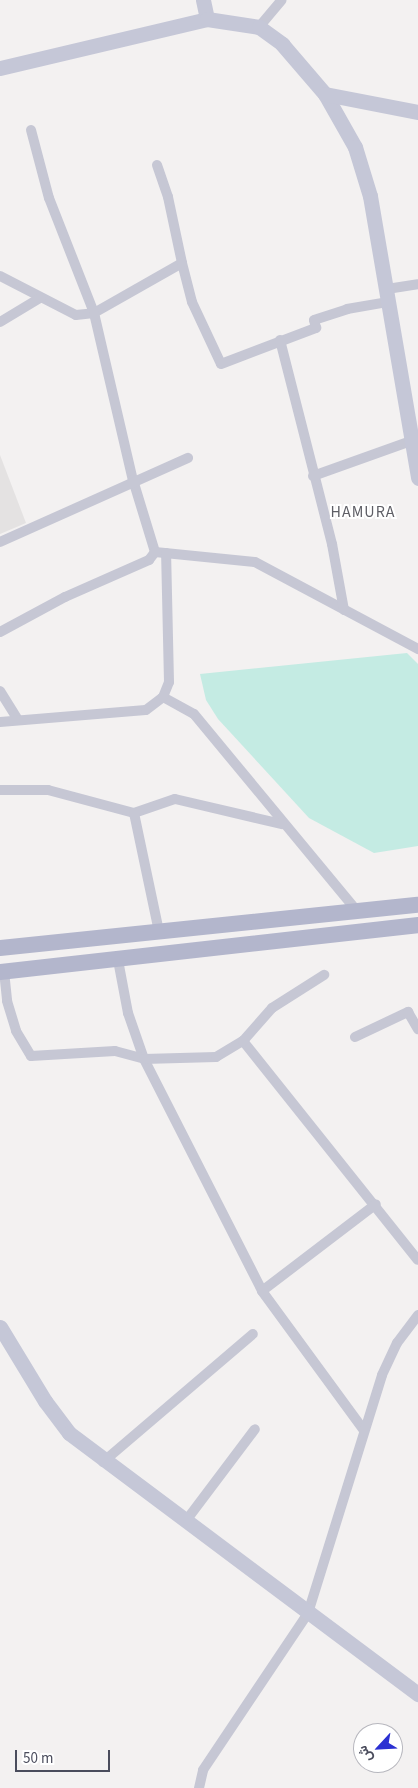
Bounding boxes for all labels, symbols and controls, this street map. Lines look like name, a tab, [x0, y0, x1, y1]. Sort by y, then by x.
district label: HAMURA	[330, 502, 396, 522]
north arrow	[353, 1723, 403, 1773]
scale bar	[18, 1740, 112, 1772]
text: ش	[353, 1742, 378, 1766]
text: 50 m	[23, 1748, 53, 1769]

